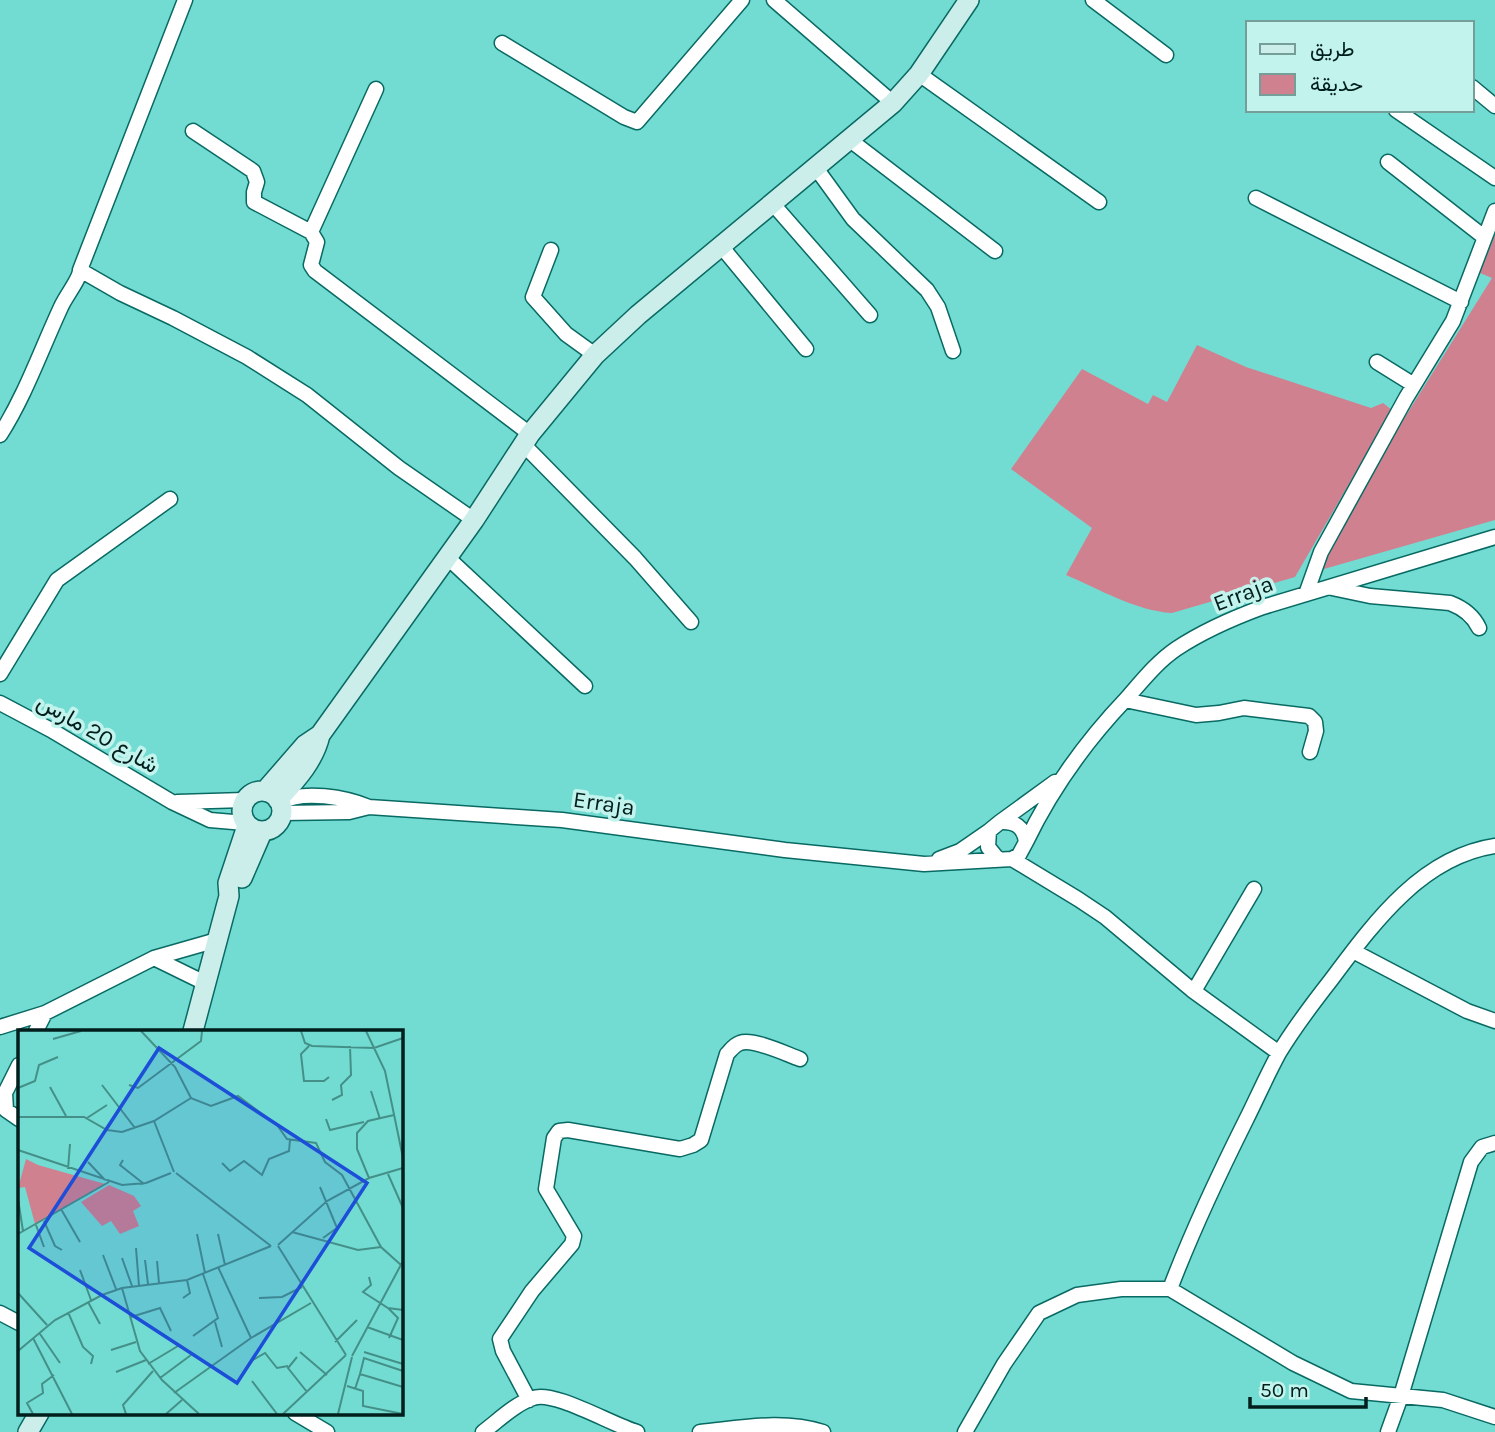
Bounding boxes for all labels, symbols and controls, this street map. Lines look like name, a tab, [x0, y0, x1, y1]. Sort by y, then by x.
legend	[1246, 21, 1474, 112]
text: طريق	[1310, 37, 1355, 62]
text: حديقة	[1310, 72, 1363, 96]
street label: Erraja	[1209, 570, 1277, 617]
street label: شارع 20 مارس	[31, 688, 163, 781]
street label: Erraja	[571, 786, 637, 821]
inset map	[18, 1030, 402, 1414]
scale bar	[1250, 1366, 1366, 1410]
text: 50 m	[1260, 1378, 1309, 1402]

